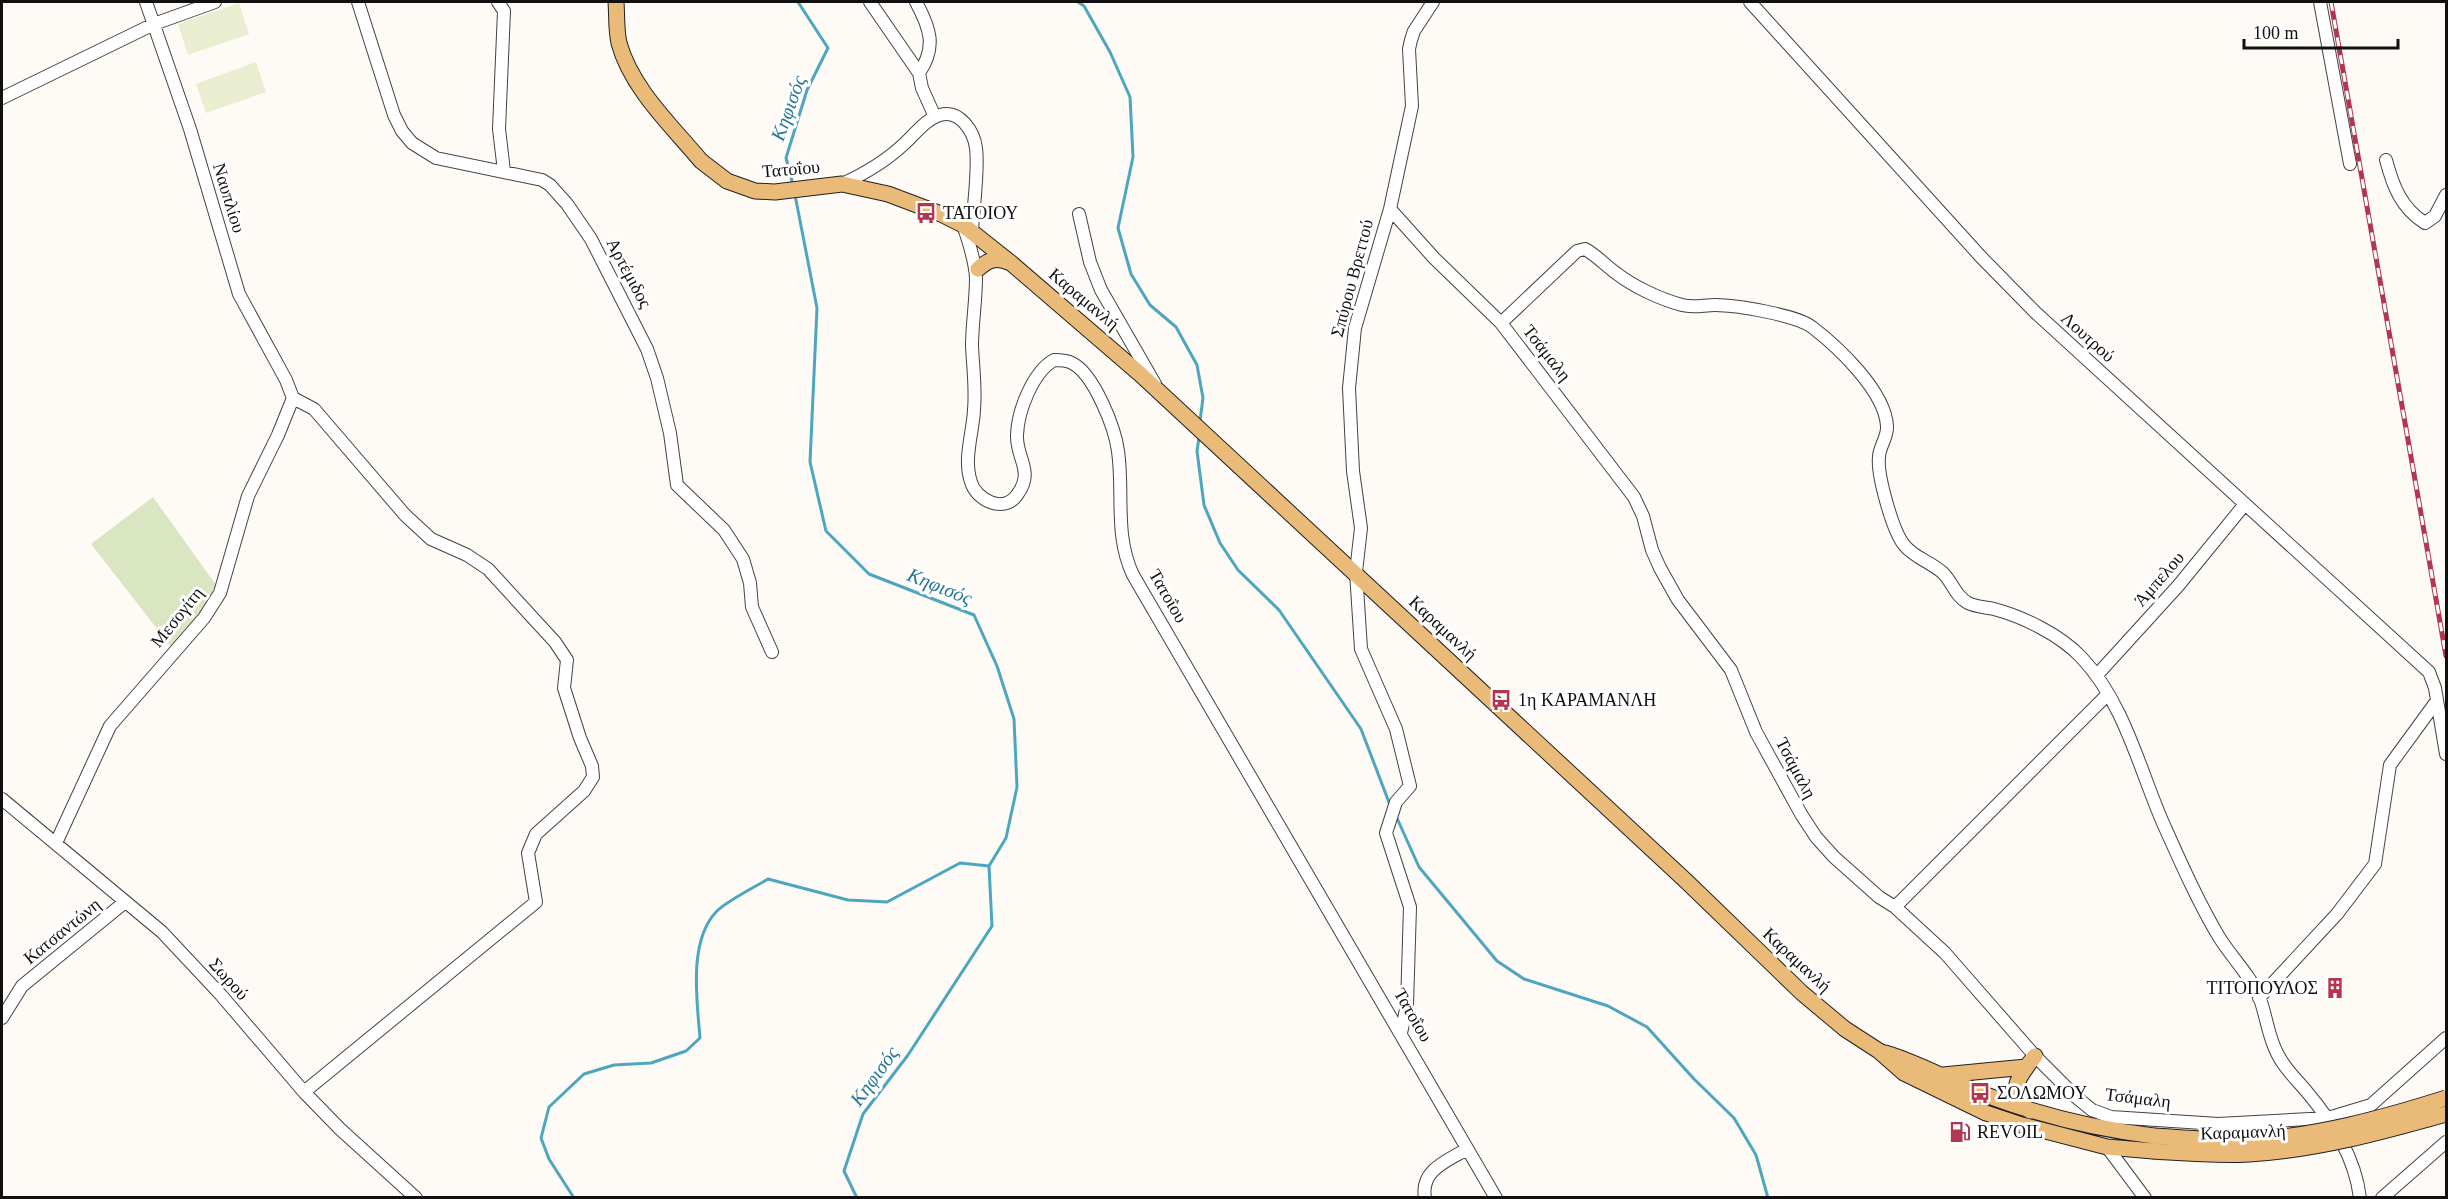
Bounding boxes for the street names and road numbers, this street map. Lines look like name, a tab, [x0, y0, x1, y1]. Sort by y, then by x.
street label: Τατοΐου	[761, 156, 821, 181]
street label: Ναυπλίου	[209, 161, 249, 235]
street label: Σπύρου Βρεττού	[1327, 217, 1377, 339]
street label: Αρτέμιδος	[602, 235, 656, 311]
street label: Καραμανλή	[1045, 264, 1123, 334]
street label: Λουτρού	[2057, 308, 2119, 366]
street label: Τσάμαλη	[1519, 321, 1575, 385]
street label: Άμπελου	[2130, 547, 2188, 610]
street label: Τατοΐου	[1145, 566, 1191, 626]
street label: Μεσογίτη	[147, 583, 207, 651]
street label: Καραμανλή	[1405, 592, 1481, 664]
street label: Τσάμαλη	[1772, 734, 1820, 802]
street label: Κατσαντώνη	[20, 894, 104, 968]
street label: Καραμανλή	[1759, 924, 1835, 996]
street label: Σωρού	[205, 954, 253, 1004]
street label: Τατοΐου	[1390, 985, 1436, 1045]
street label: Τσάμαλη	[2104, 1084, 2172, 1112]
street label: Καραμανλή	[2200, 1121, 2286, 1143]

